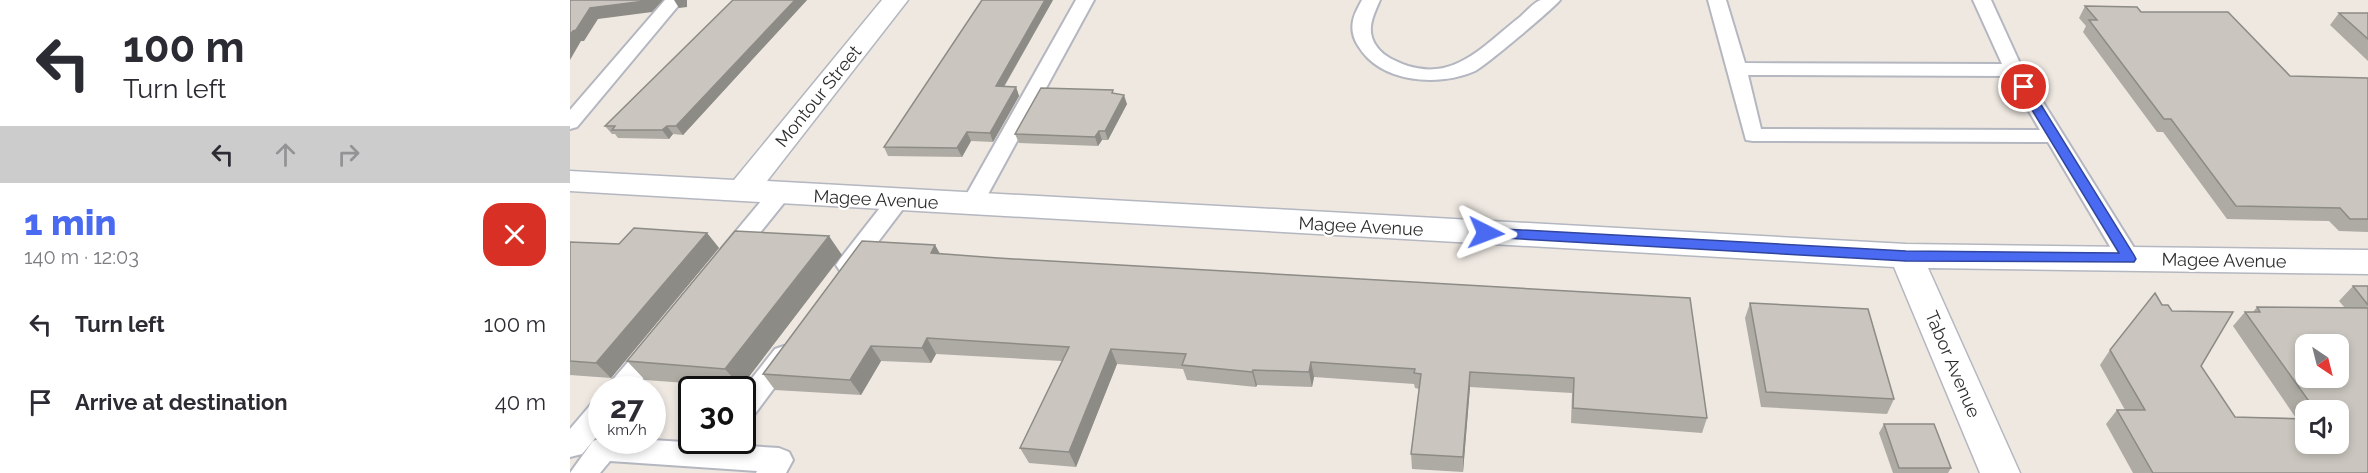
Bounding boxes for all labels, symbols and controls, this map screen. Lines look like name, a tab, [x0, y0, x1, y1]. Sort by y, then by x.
text: 100 m	[123, 23, 245, 72]
icon: left	[24, 24, 102, 102]
street label: Montour Street	[771, 41, 865, 151]
pin	[1998, 61, 2049, 112]
icon: arrive	[2007, 70, 2040, 103]
text: Turn left	[123, 73, 226, 104]
icon: left	[206, 138, 239, 171]
icon: ahead	[269, 138, 302, 171]
icon: right	[332, 138, 365, 171]
street label: Magee Avenue	[813, 185, 939, 213]
text: 1 min	[24, 201, 116, 243]
position arrow	[1454, 201, 1518, 265]
button: close	[483, 203, 546, 266]
street label: Magee Avenue	[1298, 212, 1424, 240]
text: 140 m · 12:03	[24, 245, 139, 269]
street label: Magee Avenue	[2161, 248, 2287, 272]
icon: left	[24, 308, 57, 341]
street label: Tabor Avenue	[1921, 308, 1985, 421]
text: Turn left	[75, 311, 165, 337]
text: 100 m	[484, 311, 546, 337]
north arrow	[2295, 334, 2349, 388]
map controls	[2295, 334, 2349, 454]
speed limit sign: 30	[678, 376, 756, 454]
icon: arrive	[24, 386, 57, 419]
text: Arrive at destination	[75, 389, 288, 415]
text: 40 m	[495, 389, 546, 415]
text: 27	[610, 390, 644, 425]
button: sound	[2295, 400, 2349, 454]
text: km/h	[607, 421, 647, 439]

